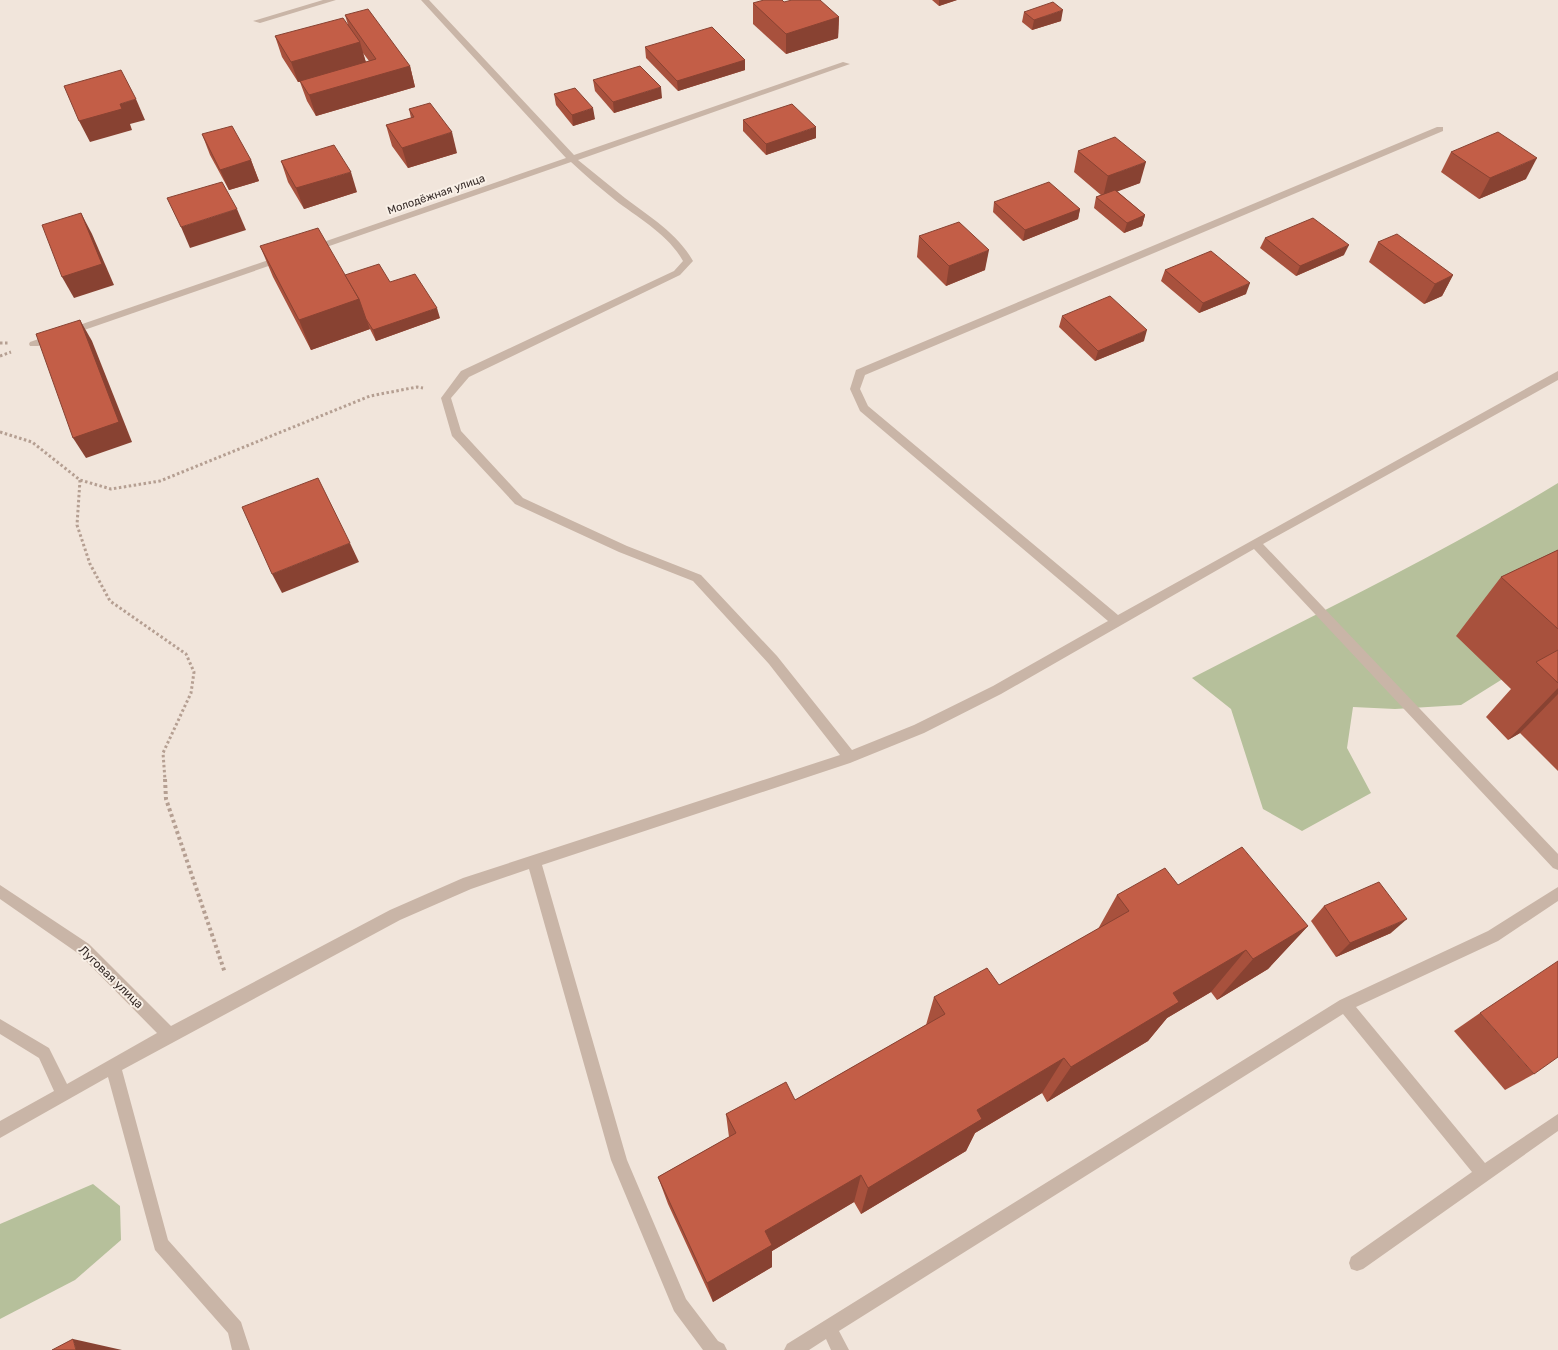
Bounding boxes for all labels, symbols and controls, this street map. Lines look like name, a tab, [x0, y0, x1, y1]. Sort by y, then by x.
street label: Молодёжная улица	[386, 172, 487, 217]
street label: Луговая улица	[76, 943, 146, 1011]

